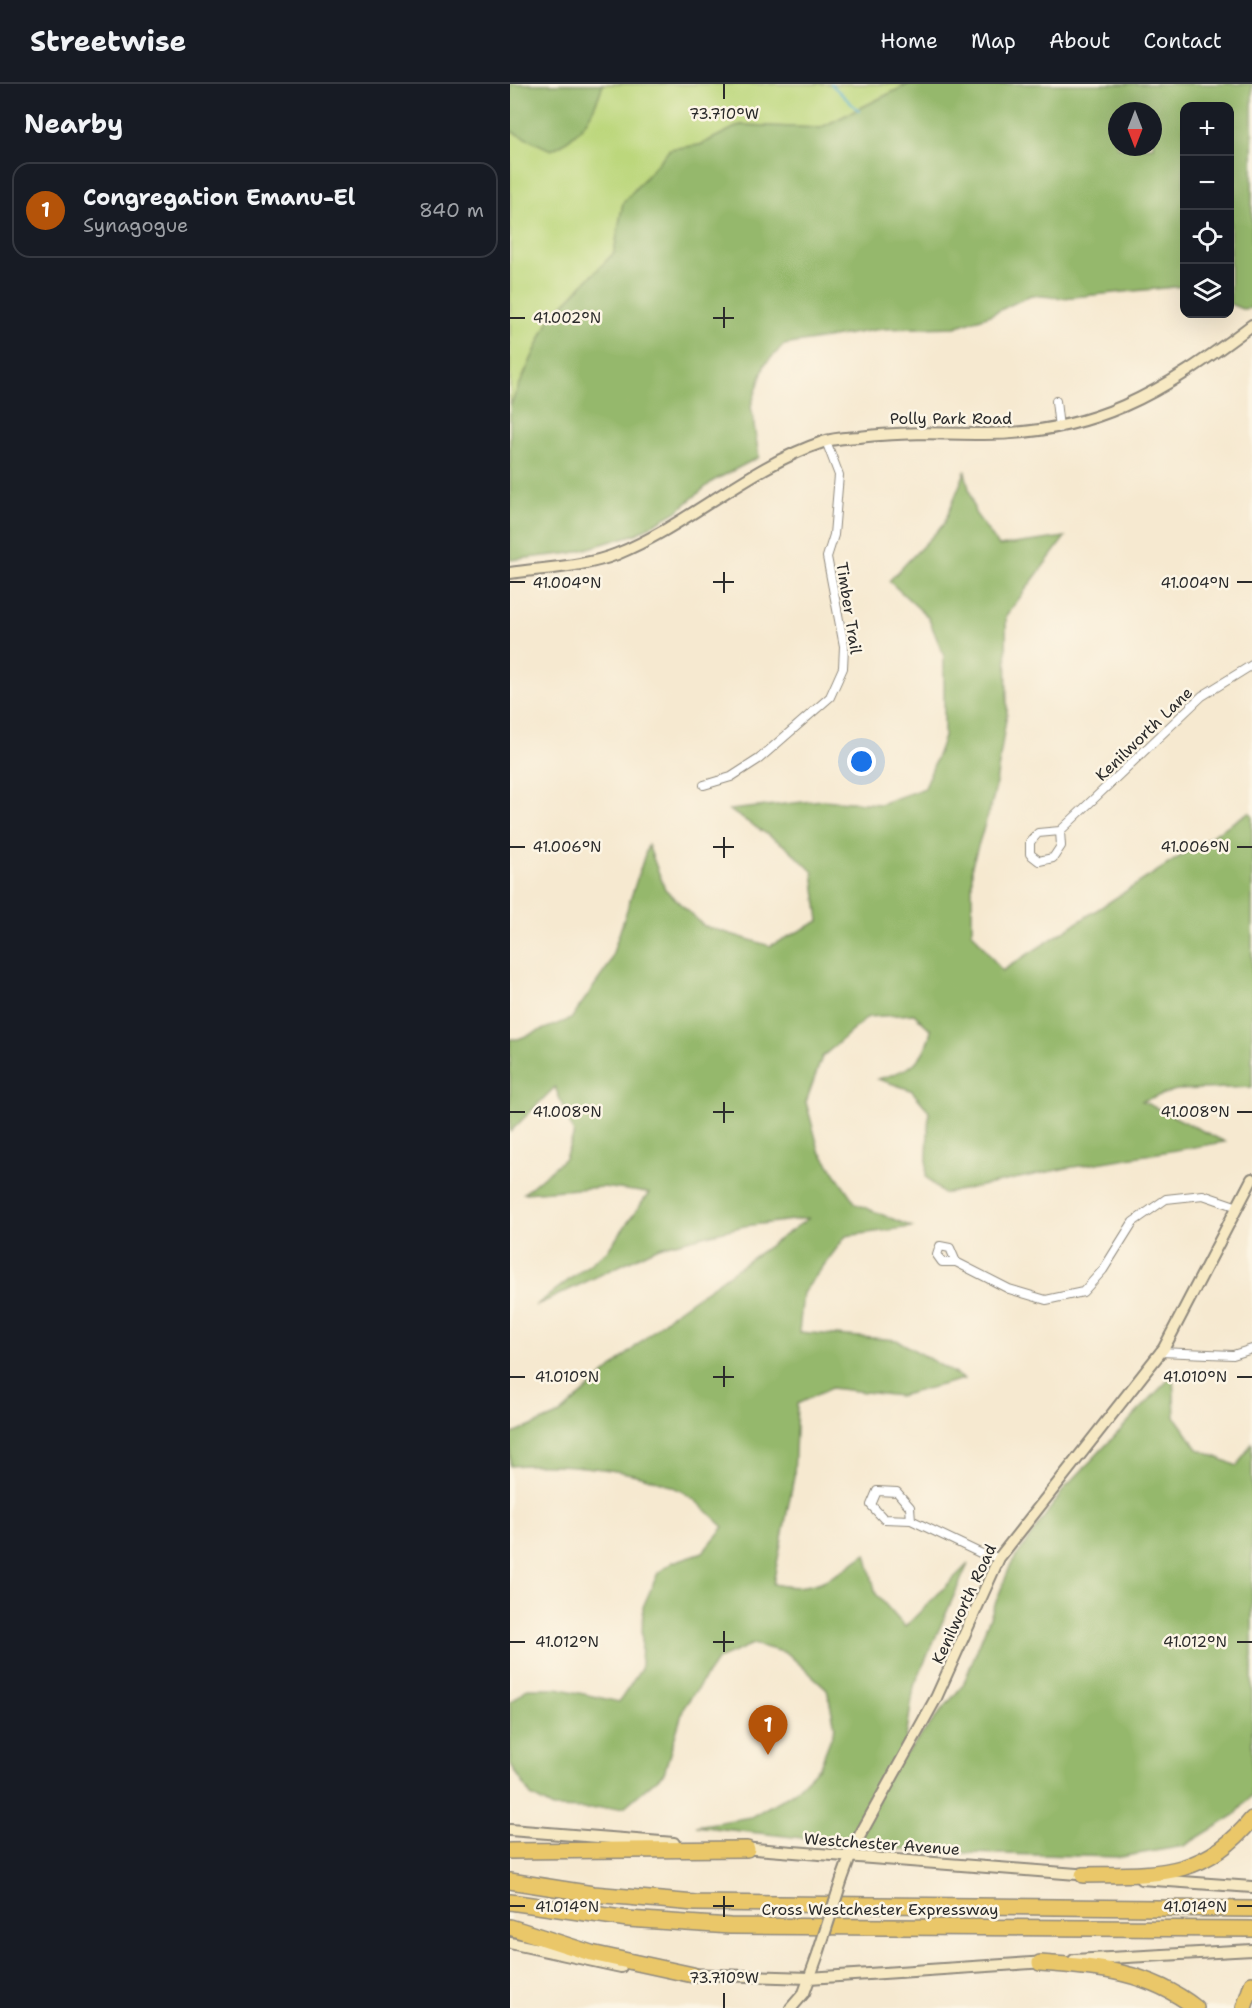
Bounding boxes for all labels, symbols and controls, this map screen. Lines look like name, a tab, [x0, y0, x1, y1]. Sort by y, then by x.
text: Streetwise	[30, 22, 186, 60]
text: Home	[880, 27, 938, 55]
text: Map	[971, 27, 1016, 55]
text: About	[1049, 27, 1110, 55]
text: Contact	[1143, 27, 1222, 55]
north arrow	[1108, 102, 1162, 156]
map controls	[1180, 102, 1234, 318]
button: +	[1180, 102, 1234, 156]
text: 73.710°W	[689, 104, 759, 124]
text: Nearby	[24, 106, 123, 141]
button: −	[1180, 156, 1234, 210]
text: Congregation Emanu-El	[83, 183, 355, 212]
text: 1	[41, 197, 50, 223]
text: 840 m	[419, 197, 484, 223]
button: locate	[1180, 210, 1234, 264]
text: Synagogue	[83, 212, 188, 238]
button: layers	[1180, 264, 1234, 318]
text: 41.002°N	[533, 308, 601, 328]
street label: Polly Park Road	[890, 408, 1012, 429]
street label: Timber Trail	[831, 560, 867, 656]
text: 41.004°N	[533, 573, 601, 593]
text: 41.004°N	[1161, 573, 1229, 593]
street label: Kenilworth Lane	[1091, 682, 1197, 786]
your location	[847, 747, 876, 776]
text: 41.006°N	[532, 837, 602, 857]
text: 41.006°N	[1160, 837, 1230, 857]
text: 41.008°N	[532, 1102, 602, 1122]
text: 41.008°N	[1160, 1102, 1230, 1122]
text: 41.010°N	[535, 1367, 599, 1387]
text: 41.010°N	[1163, 1367, 1227, 1387]
street label: Kenilworth Road	[927, 1541, 1001, 1667]
text: 41.012°N	[535, 1632, 599, 1652]
text: 41.012°N	[1163, 1632, 1227, 1652]
pin: 1	[748, 1706, 788, 1755]
street label: Westchester Avenue	[803, 1828, 961, 1860]
text: 41.014°N	[535, 1897, 599, 1917]
text: 41.014°N	[1163, 1897, 1227, 1917]
street label: Cross Westchester Expressway	[762, 1899, 998, 1920]
text: 73.710°W	[689, 1968, 759, 1988]

